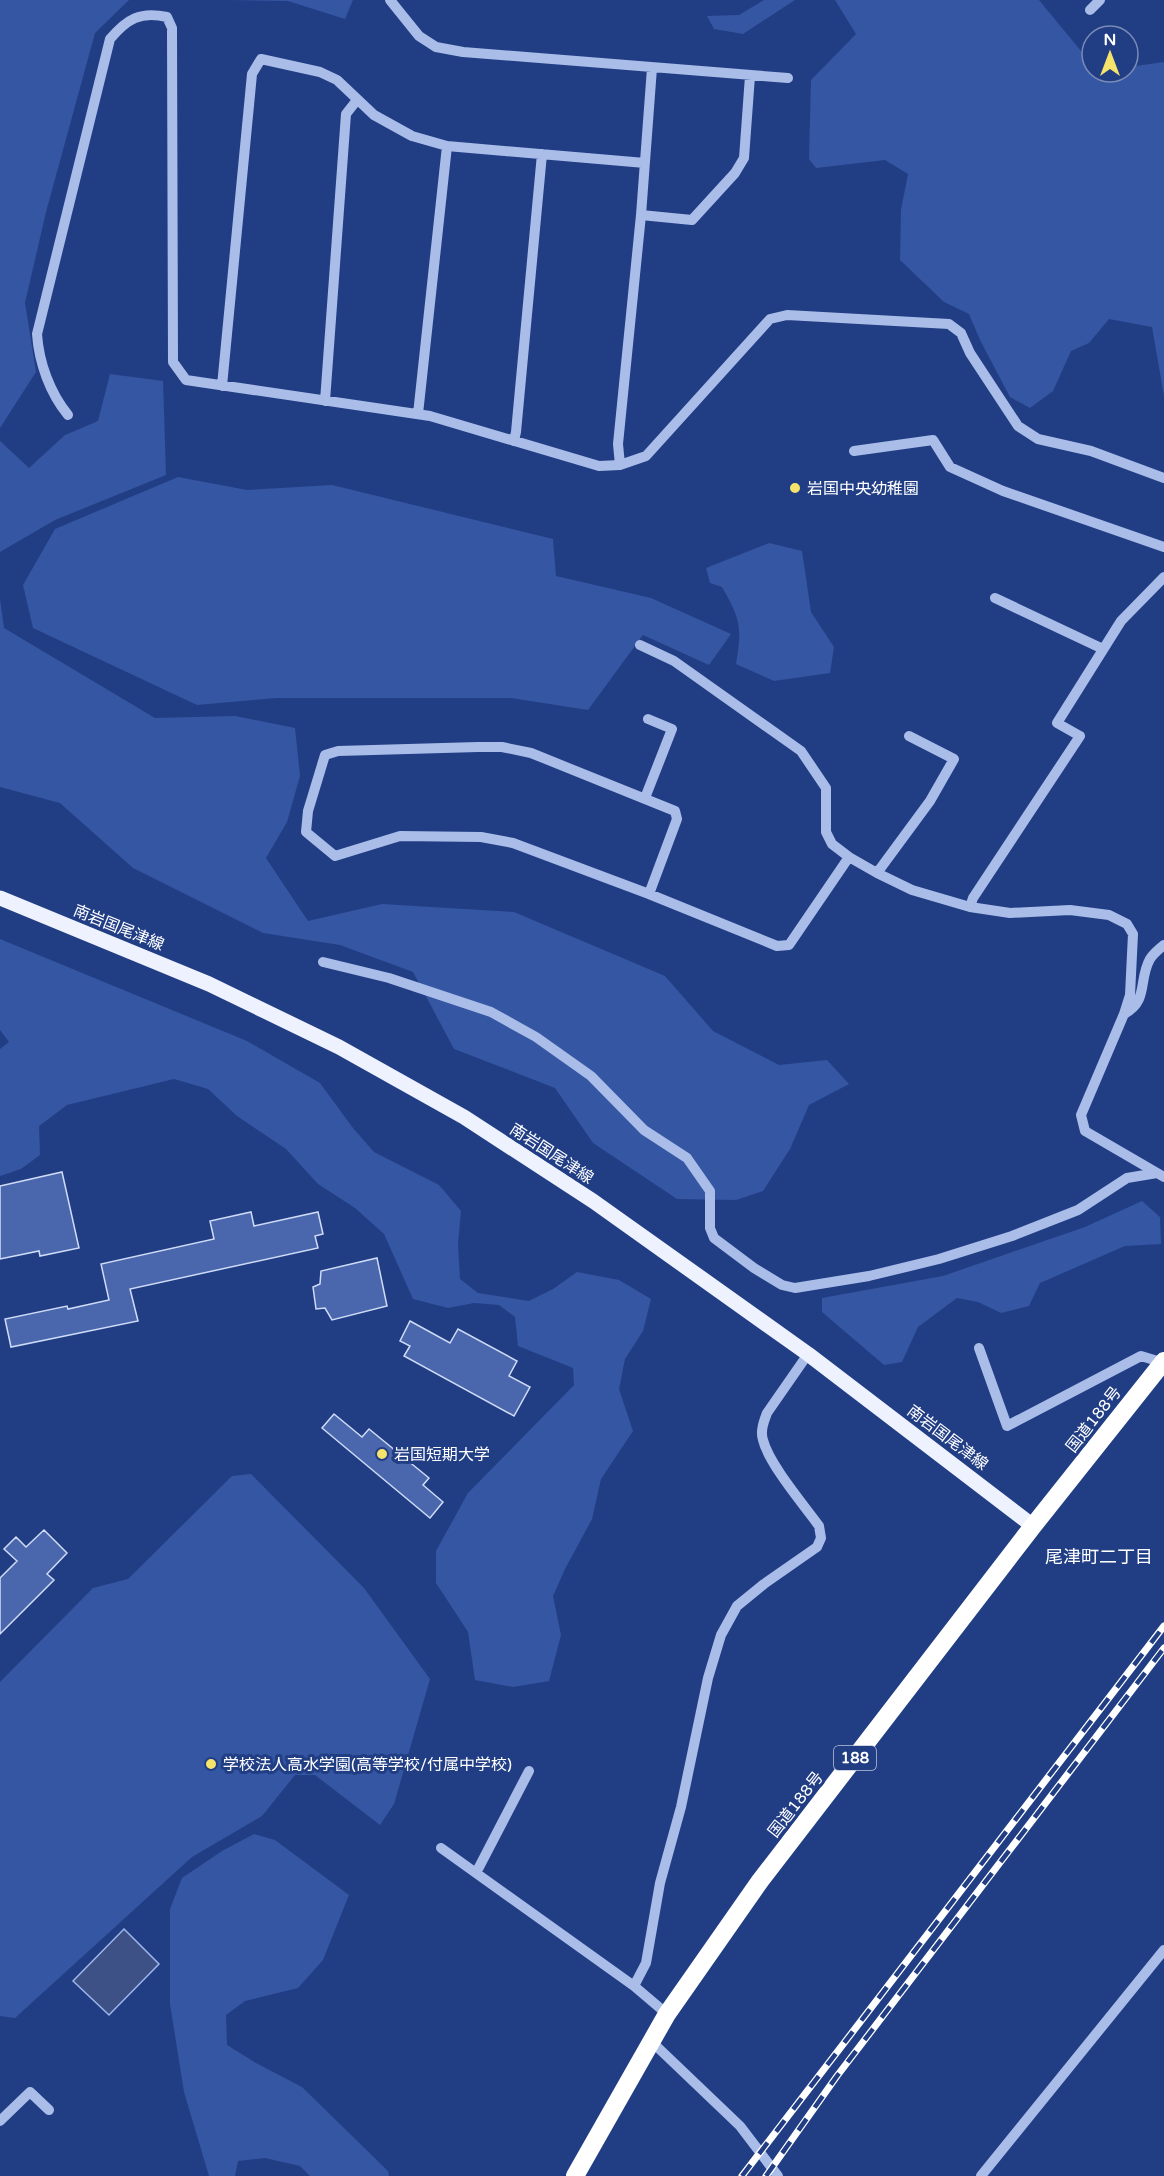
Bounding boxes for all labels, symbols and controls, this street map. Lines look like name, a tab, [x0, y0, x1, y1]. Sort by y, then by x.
north arrow	[1080, 24, 1140, 84]
text: N	[1104, 30, 1116, 50]
place label: 岩国中央幼稚園	[807, 479, 919, 499]
marker: 岩国中央幼稚園	[788, 481, 802, 495]
street label: 南岩国尾津線	[70, 901, 167, 955]
street label: 南岩国尾津線	[506, 1119, 597, 1188]
street label: 国道188号	[1062, 1383, 1126, 1457]
street label: 南岩国尾津線	[903, 1401, 992, 1475]
place label: 岩国短期大学	[394, 1445, 490, 1465]
marker: 岩国短期大学	[375, 1447, 389, 1461]
district label: 尾津町二丁目	[1045, 1546, 1153, 1568]
road number: 188	[834, 1746, 876, 1770]
place label: 学校法人高水学園(高等学校/付属中学校)	[223, 1755, 512, 1775]
marker: 学校法人高水学園(高等学校/付属中学校)	[204, 1757, 218, 1771]
street label: 国道188号	[764, 1768, 828, 1842]

